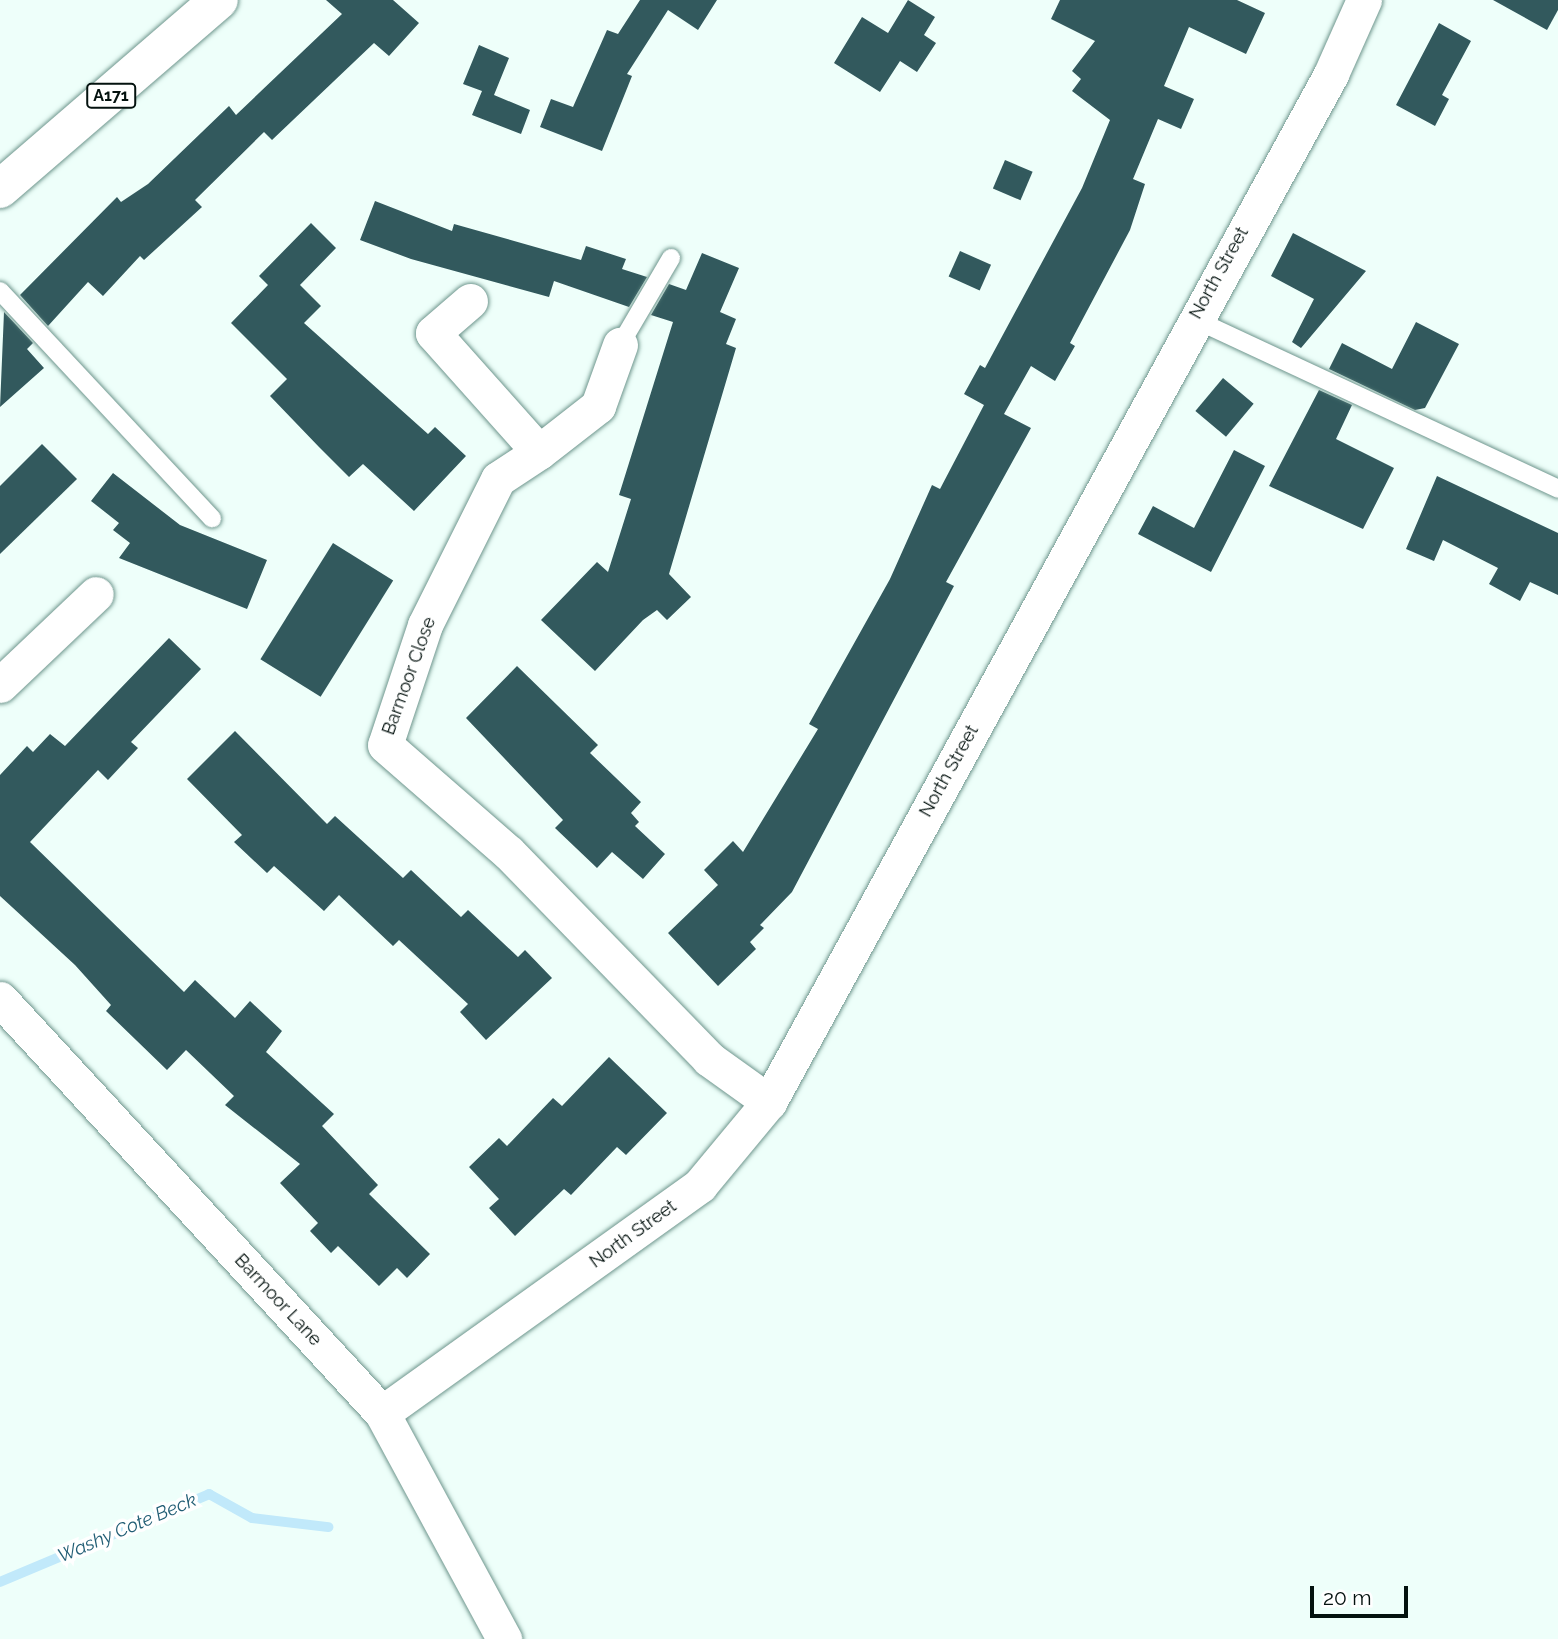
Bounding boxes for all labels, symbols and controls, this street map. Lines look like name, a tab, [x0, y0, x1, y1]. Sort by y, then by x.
road number: A171	[85, 83, 137, 108]
street label: North Street	[1185, 223, 1253, 323]
street label: Barmoor Close	[378, 614, 440, 738]
street label: North Street	[915, 721, 983, 821]
street label: North Street	[585, 1195, 681, 1273]
street label: Barmoor Lane	[230, 1249, 326, 1351]
water label: Washy Cote Beck	[54, 1488, 200, 1568]
scale bar	[1313, 1572, 1411, 1616]
text: 20 m	[1323, 1585, 1371, 1610]

